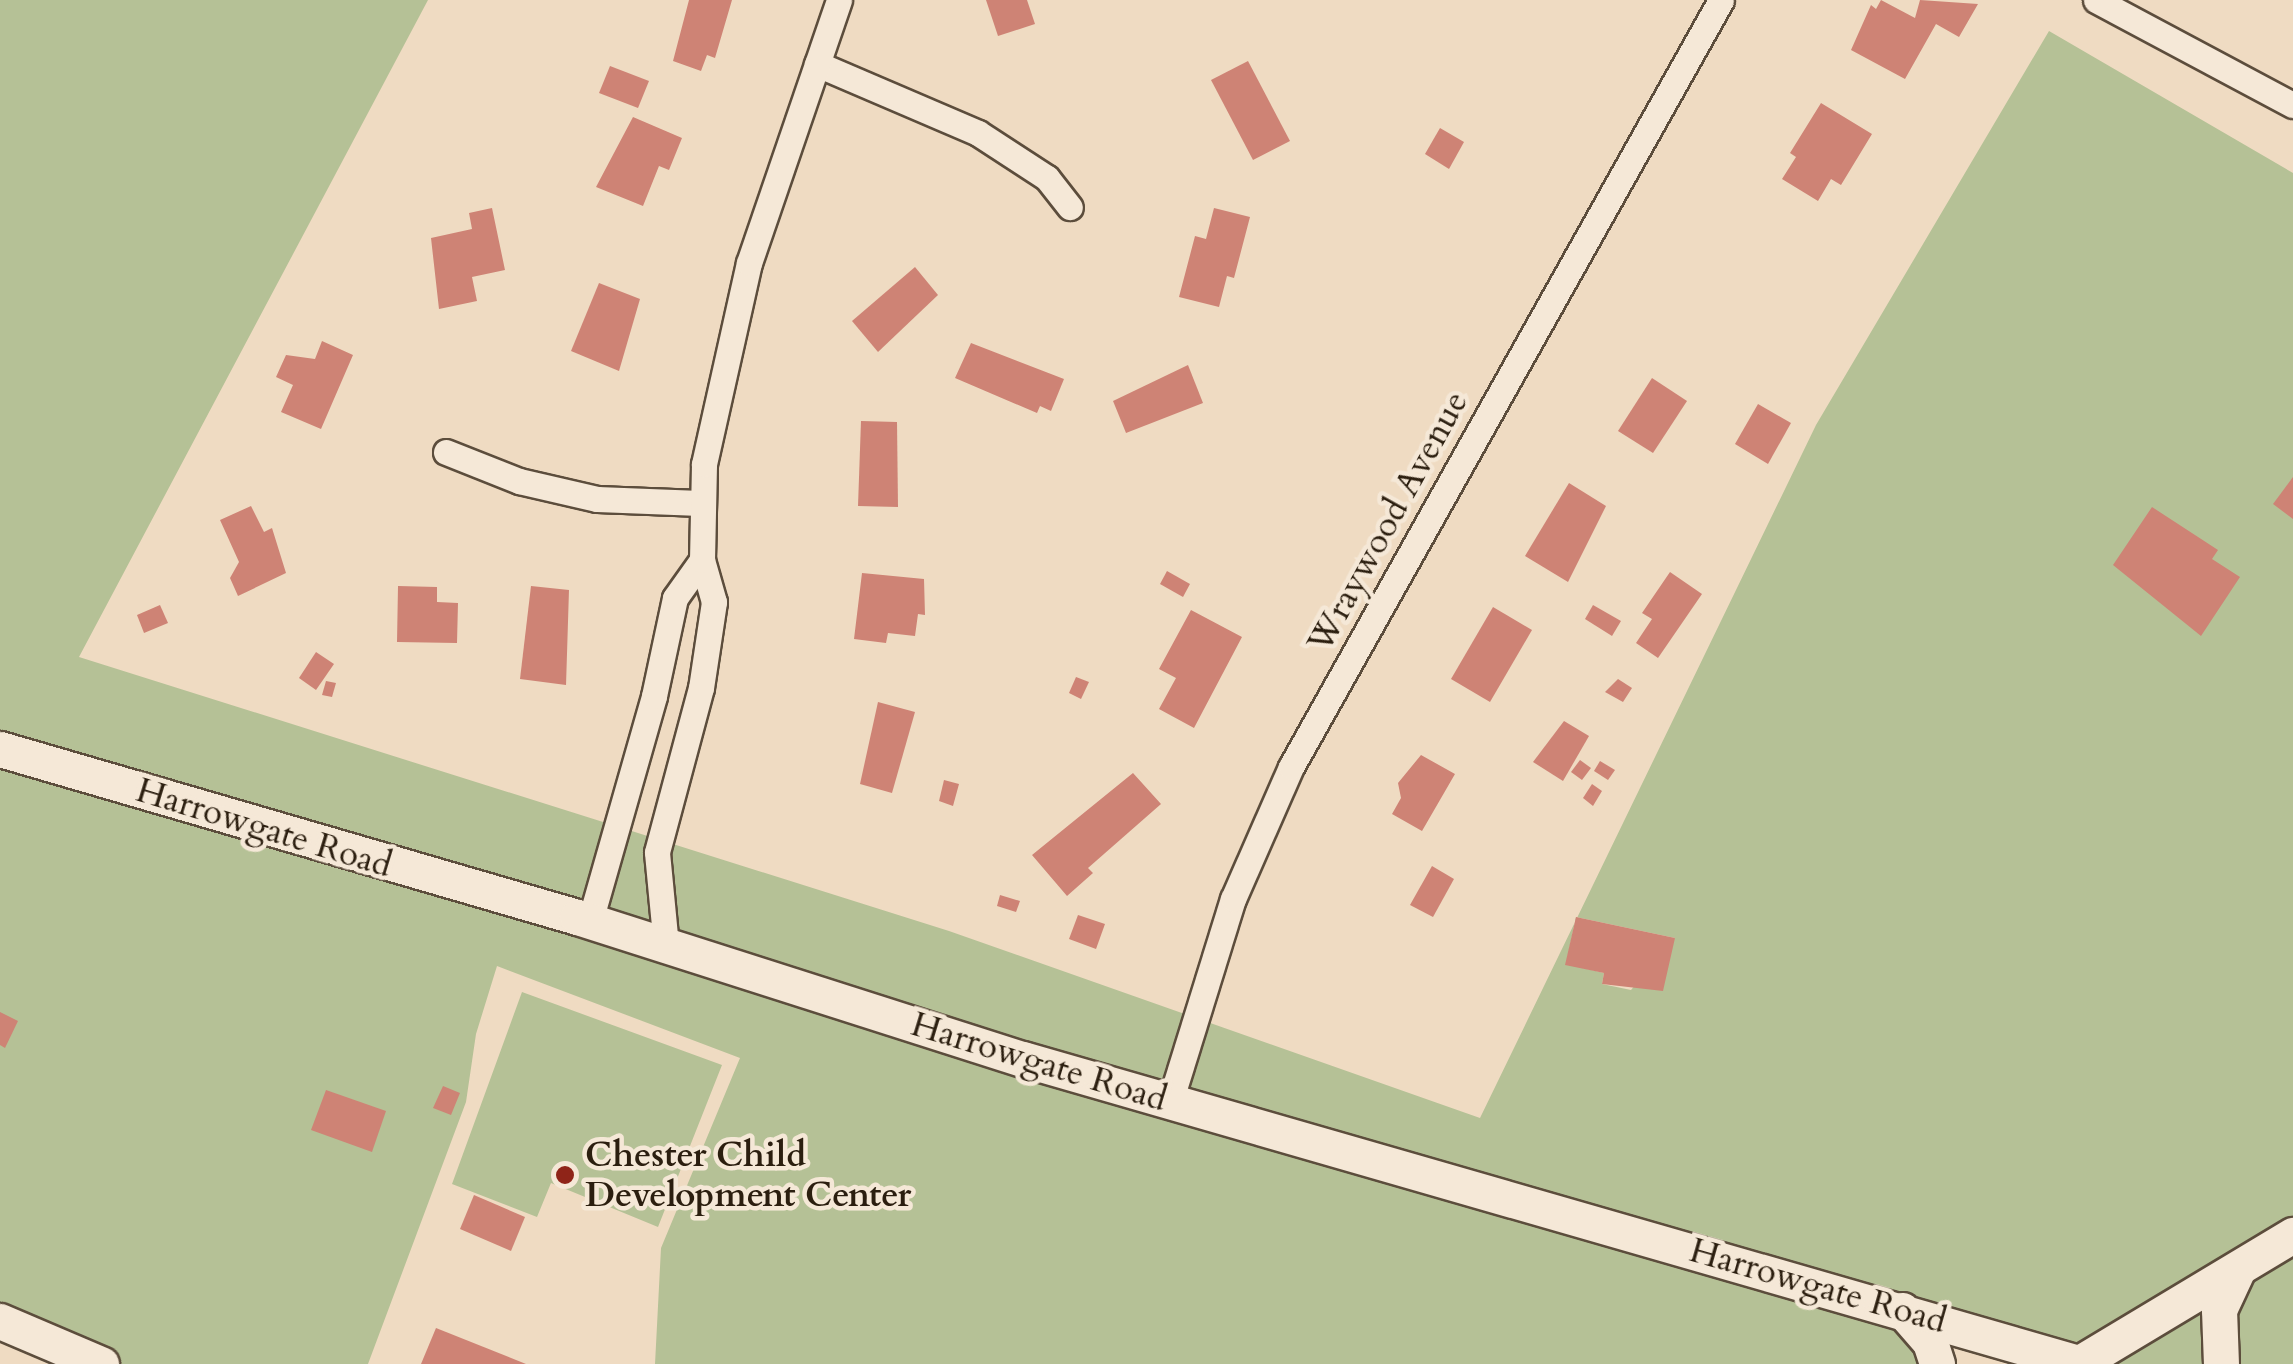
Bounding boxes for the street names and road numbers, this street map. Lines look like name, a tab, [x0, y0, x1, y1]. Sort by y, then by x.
street label: Wraywood Avenue	[1299, 384, 1477, 660]
street label: Harrowgate Road	[131, 769, 397, 887]
street label: Harrowgate Road	[906, 1003, 1172, 1121]
street label: Harrowgate Road	[1685, 1229, 1951, 1343]

